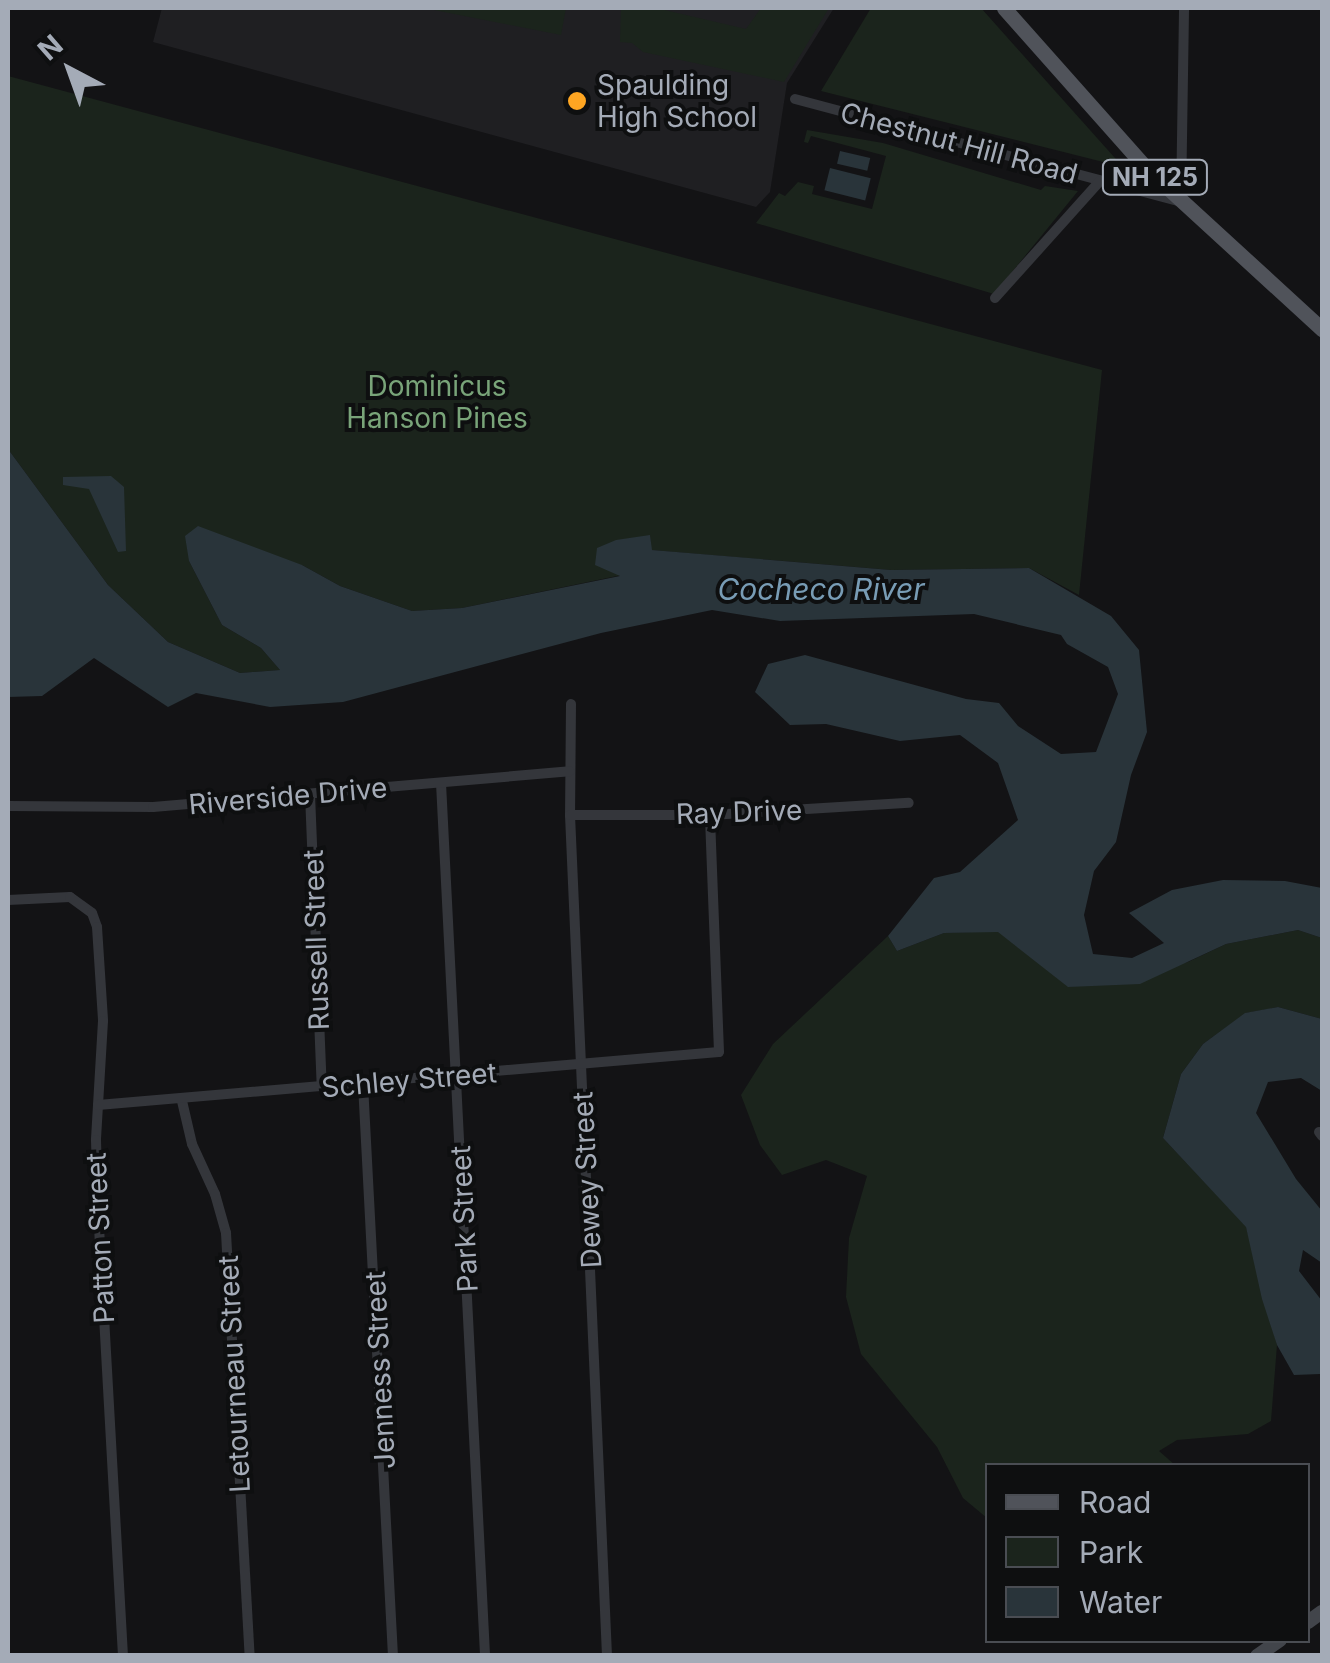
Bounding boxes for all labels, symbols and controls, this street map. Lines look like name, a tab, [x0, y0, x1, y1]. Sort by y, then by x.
north arrow	[20, 20, 120, 120]
text: N	[31, 28, 70, 67]
place label: Spaulding High School	[597, 68, 757, 134]
marker: Spaulding High School	[566, 90, 588, 112]
street label: Chestnut Hill Road	[837, 95, 1081, 191]
road number: NH 125	[1100, 157, 1210, 197]
park label: Dominicus Hanson Pines	[346, 369, 528, 435]
water label: Cocheco River	[717, 571, 925, 607]
street label: Riverside Drive	[187, 771, 389, 821]
street label: Ray Drive	[675, 793, 803, 831]
street label: Russell Street	[296, 849, 336, 1031]
street label: Schley Street	[320, 1056, 498, 1104]
street label: Dewey Street	[566, 1091, 608, 1269]
street label: Park Street	[443, 1145, 485, 1293]
street label: Patton Street	[79, 1152, 121, 1324]
street label: Letourneau Street	[211, 1254, 257, 1494]
street label: Jenness Street	[358, 1270, 402, 1470]
legend	[985, 1463, 1310, 1643]
text: Road	[1079, 1484, 1151, 1520]
text: Park	[1079, 1534, 1143, 1570]
text: Water	[1079, 1584, 1162, 1620]

